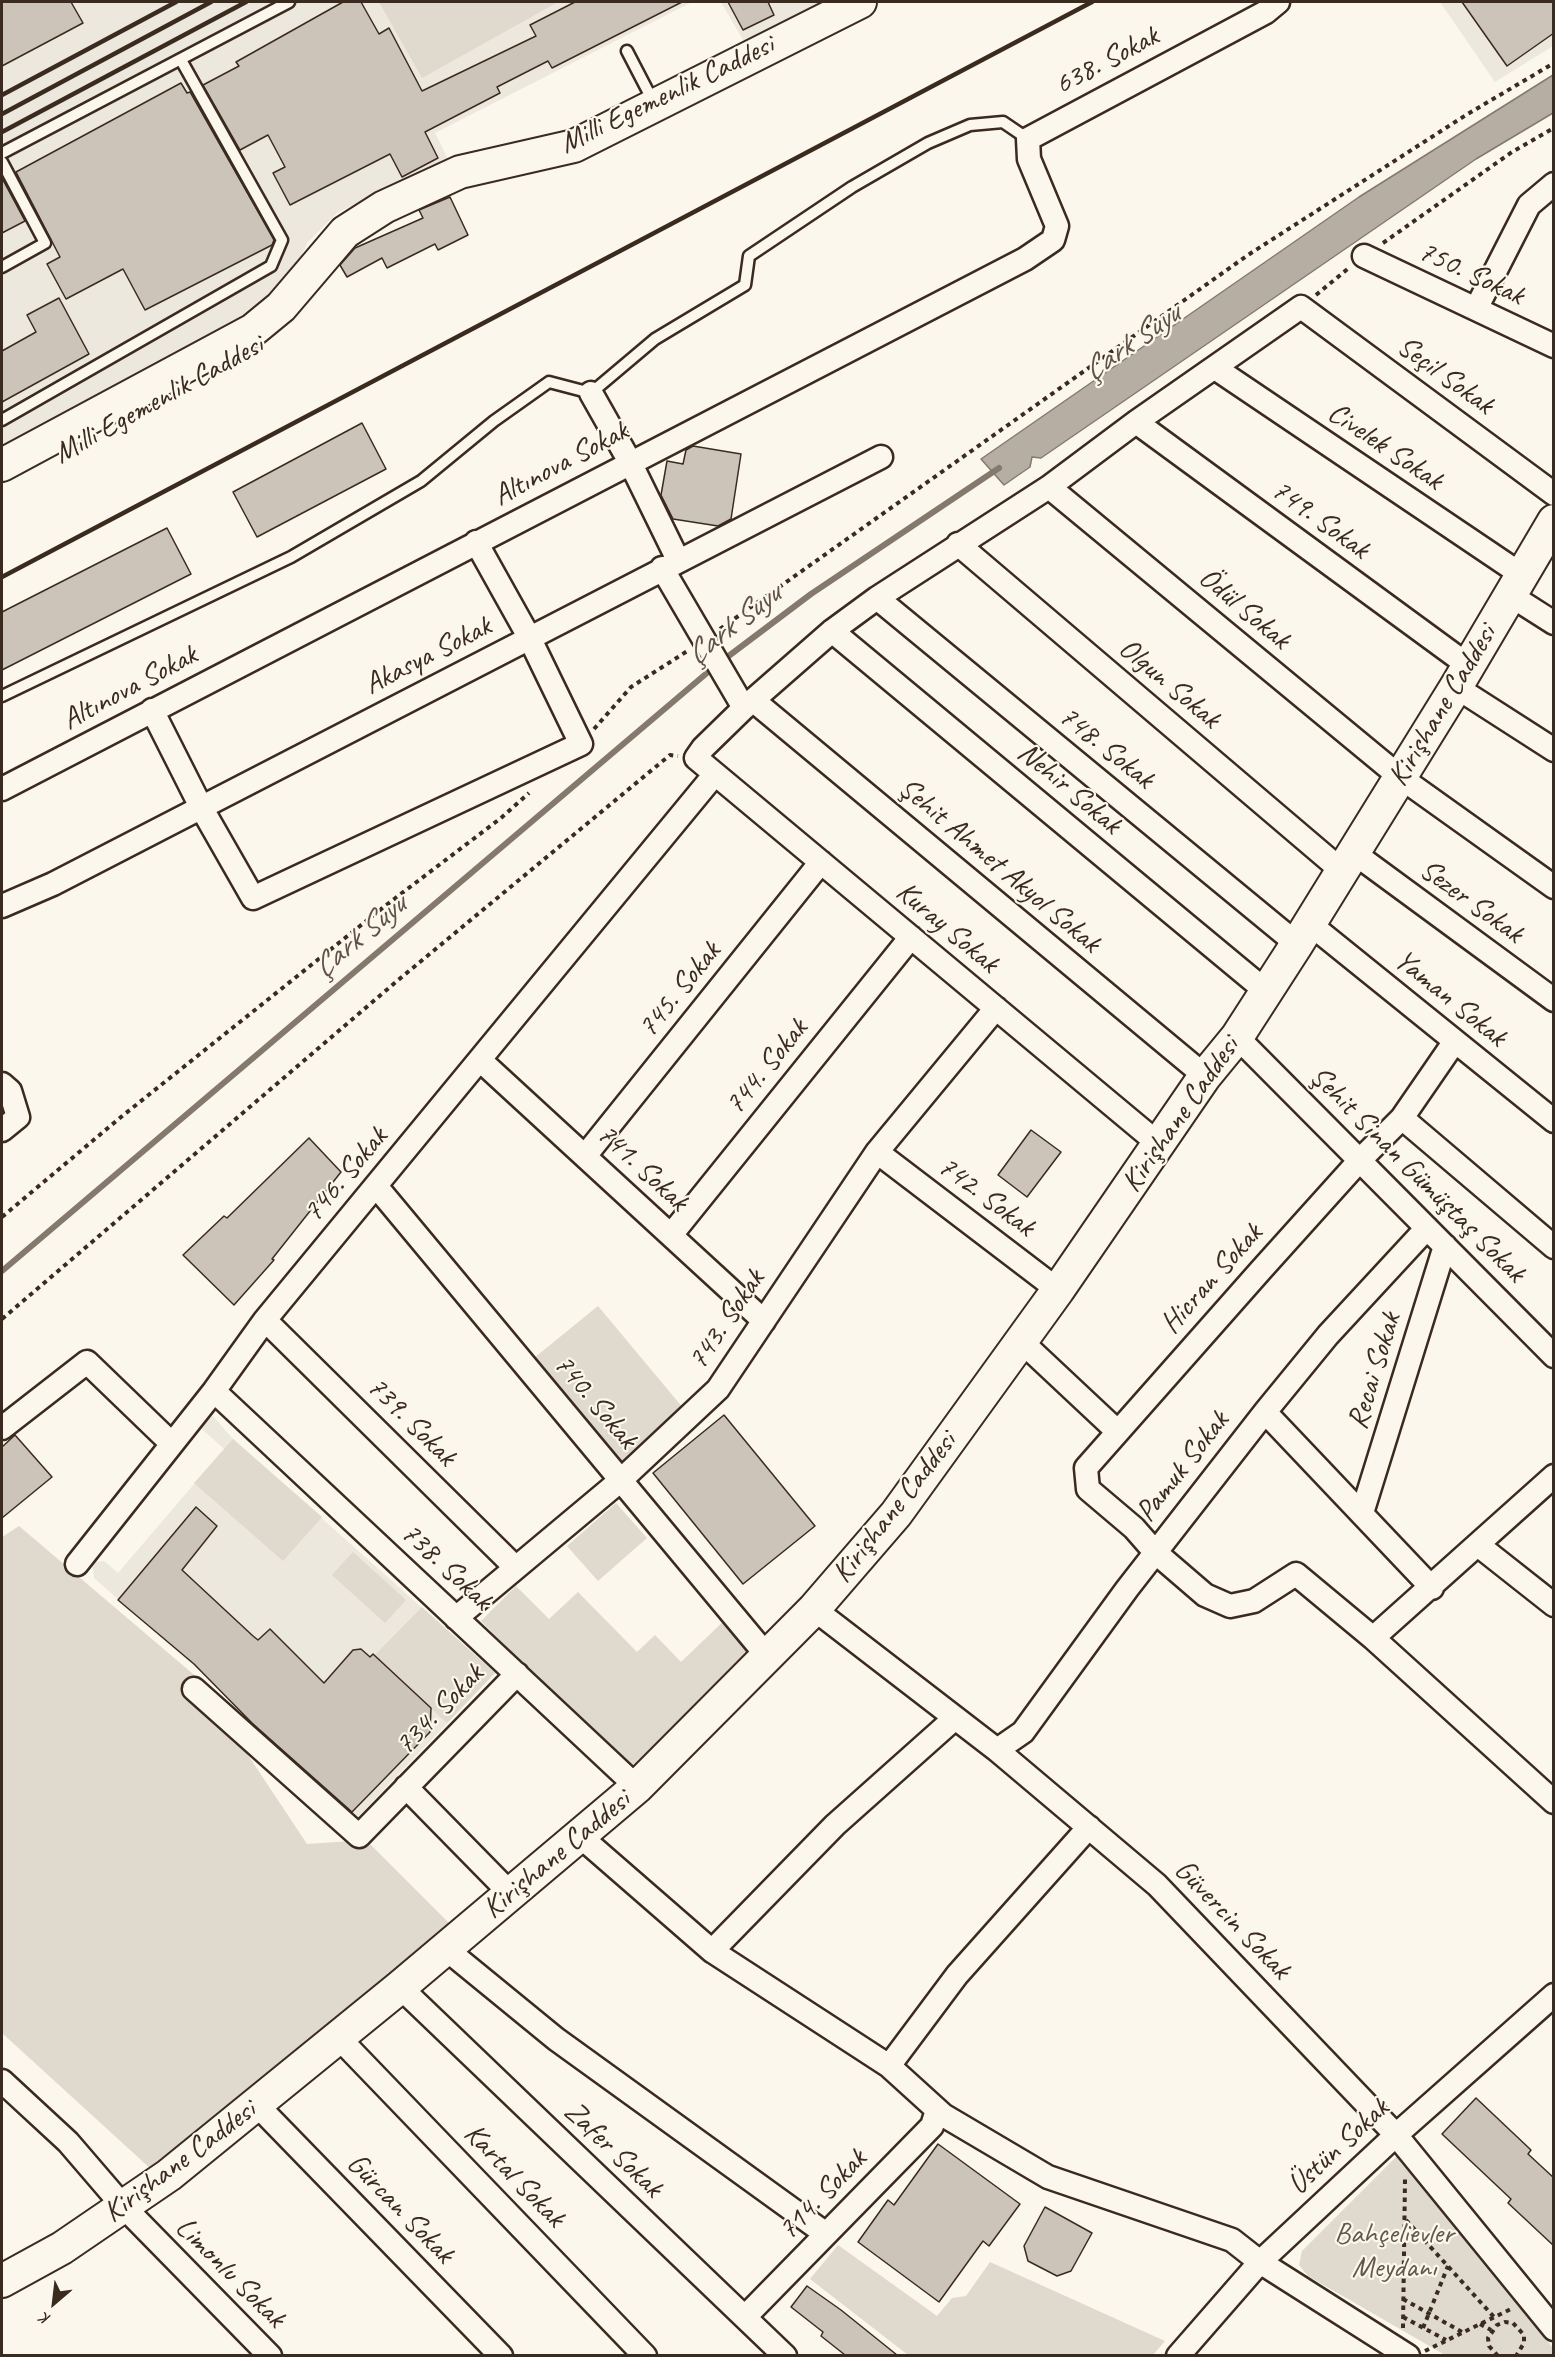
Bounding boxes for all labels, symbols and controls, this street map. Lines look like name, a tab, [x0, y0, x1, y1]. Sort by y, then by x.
street label: 638. Sokak	[1049, 19, 1165, 103]
street label: Milli Egemenlik Caddesi	[554, 28, 780, 162]
street label: 750. Sokak	[1412, 234, 1530, 314]
water label: Çark Suyu	[1076, 296, 1188, 390]
street label: Milli Egemenlik Caddesi	[48, 328, 270, 472]
street label: Seçil Sokak	[1389, 329, 1501, 423]
street label: Civelek Sokak	[1320, 395, 1450, 499]
street label: Altınova Sokak	[487, 413, 635, 515]
street label: 749. Sokak	[1264, 472, 1376, 568]
street label: Ödül Sokak	[1191, 560, 1297, 658]
water label: Çark Suyu	[679, 576, 789, 674]
street label: Akasya Sokak	[358, 609, 498, 703]
street label: Kirişhane Caddesi	[1381, 619, 1505, 793]
street label: Olgun Sokak	[1111, 631, 1227, 737]
street label: Altınova Sokak	[56, 637, 204, 739]
street label: 748. Sokak	[1051, 699, 1161, 797]
street label: Nehir Sokak	[1010, 735, 1128, 843]
street label: Şehit Ahmet Akyol Sokak	[890, 771, 1108, 961]
street label: Sezer Sokak	[1412, 852, 1530, 952]
street label: Kuray Sokak	[888, 875, 1006, 981]
water label: Çark Suyu	[306, 887, 414, 987]
street label: 745. Sokak	[631, 935, 729, 1045]
street label: Yaman Sokak	[1386, 943, 1514, 1055]
street label: 744. Sokak	[718, 1012, 816, 1122]
street label: Kirişhane Caddesi	[1114, 1030, 1248, 1200]
street label: Şehit Sinan Gümüştaş Sokak	[1301, 1059, 1533, 1291]
street label: 741. Sokak	[589, 1116, 695, 1220]
street label: 746. Sokak	[296, 1120, 396, 1230]
street label: 742. Sokak	[930, 1149, 1042, 1245]
street label: Hicran Sokak	[1153, 1216, 1271, 1342]
street label: 743. Sokak	[681, 1263, 773, 1377]
street label: Recai Sokak	[1340, 1308, 1410, 1434]
street label: 740. Sokak	[545, 1347, 645, 1457]
street label: 739. Sokak	[358, 1369, 464, 1475]
street label: Pamuk Sokak	[1129, 1404, 1237, 1530]
street label: Kirişhane Caddesi	[825, 1425, 965, 1591]
street label: 738. Sokak	[393, 1515, 499, 1619]
street label: 734. Sokak	[388, 1657, 492, 1763]
street label: Kirişhane Caddesi	[476, 1783, 638, 1927]
street label: Güvercin Sokak	[1166, 1853, 1298, 1987]
street label: Üstün Sokak	[1281, 2091, 1397, 2203]
street label: Kirişhane Caddesi	[97, 2093, 263, 2231]
street label: Zafer Sokak	[556, 2094, 670, 2206]
street label: Kartal Sokak	[456, 2116, 572, 2236]
street label: 714. Sokak	[771, 2142, 875, 2248]
street label: Gürcan Sokak	[339, 2146, 461, 2272]
street label: Limonlu Sokak	[167, 2210, 293, 2336]
park label: Bahçelievler Meydanı	[1334, 2216, 1454, 2286]
north arrow	[24, 2273, 84, 2333]
text: K	[37, 2308, 54, 2330]

